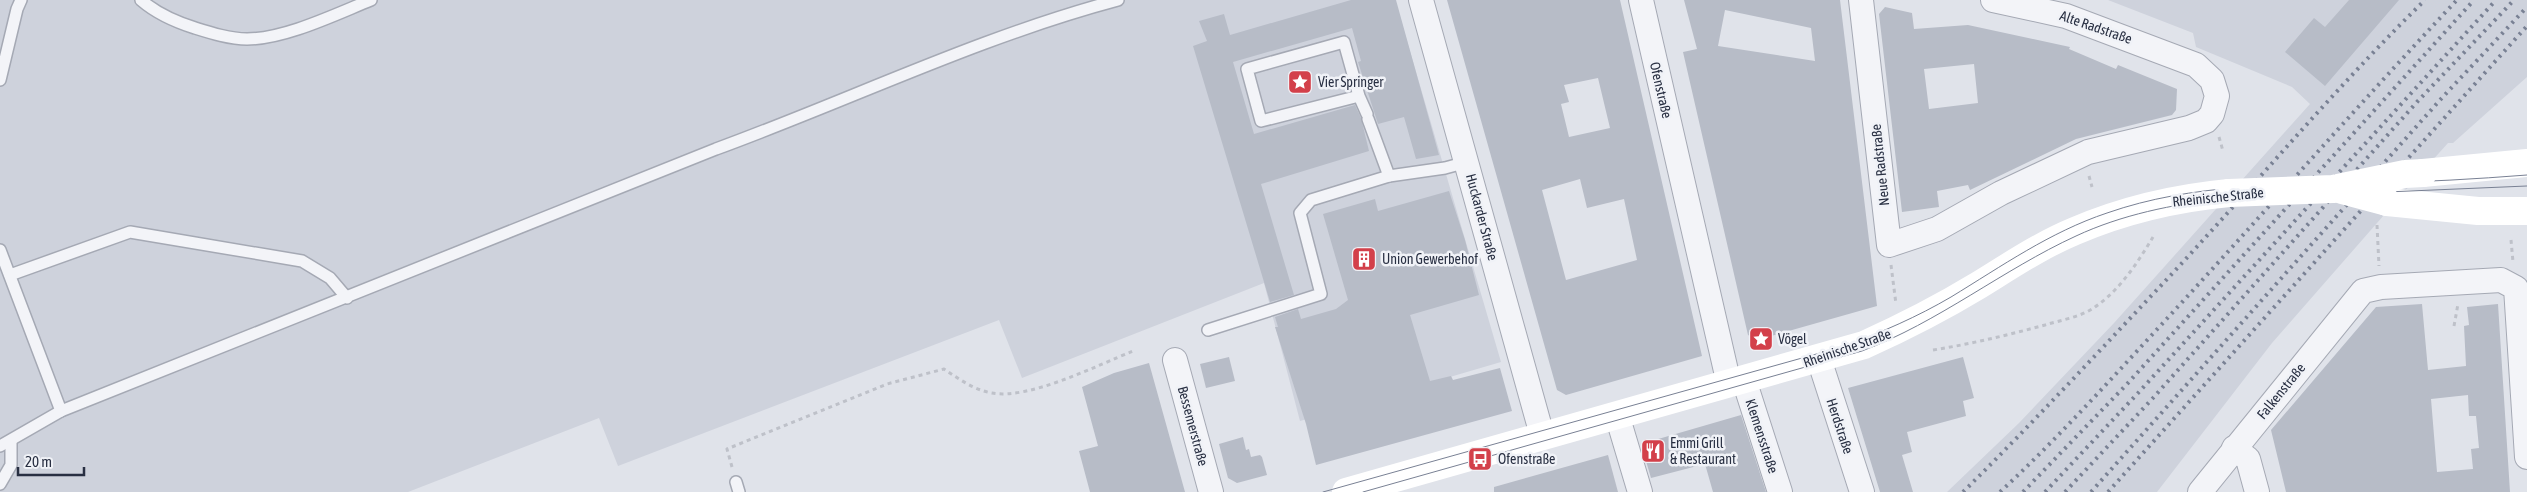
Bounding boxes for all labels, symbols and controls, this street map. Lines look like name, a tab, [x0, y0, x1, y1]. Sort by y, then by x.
street label: Alte Radstraße	[2058, 7, 2134, 47]
street label: Ofenstraße	[1647, 60, 1675, 120]
place icon: Vier Springer	[1287, 69, 1313, 95]
place label: Vier Springer	[1318, 74, 1384, 90]
street label: Neue Radstraße	[1868, 123, 1892, 207]
street label: Huckarder Straße	[1463, 172, 1501, 262]
street label: Rheinische Straße	[2172, 184, 2264, 210]
building icon: Union Gewerbehof	[1351, 246, 1377, 272]
place label: Union Gewerbehof	[1382, 251, 1478, 267]
street label: Rheinische Straße	[1801, 325, 1893, 371]
place icon: Vögel	[1748, 326, 1774, 352]
place label: Vögel	[1778, 331, 1807, 347]
street label: Falkenstraße	[2254, 360, 2308, 422]
street label: Bessemerstraße	[1175, 384, 1211, 468]
street label: Herdstraße	[1824, 396, 1856, 456]
street label: Klemensstraße	[1742, 397, 1782, 475]
place label: Emmi Grill & Restaurant	[1670, 435, 1736, 467]
restaurant icon: Emmi Grill & Restaurant	[1640, 438, 1666, 464]
scale bar	[18, 444, 84, 476]
bus stop icon: Ofenstraße	[1467, 446, 1493, 472]
place label: Ofenstraße	[1498, 451, 1555, 467]
text: 20 m	[25, 453, 52, 470]

